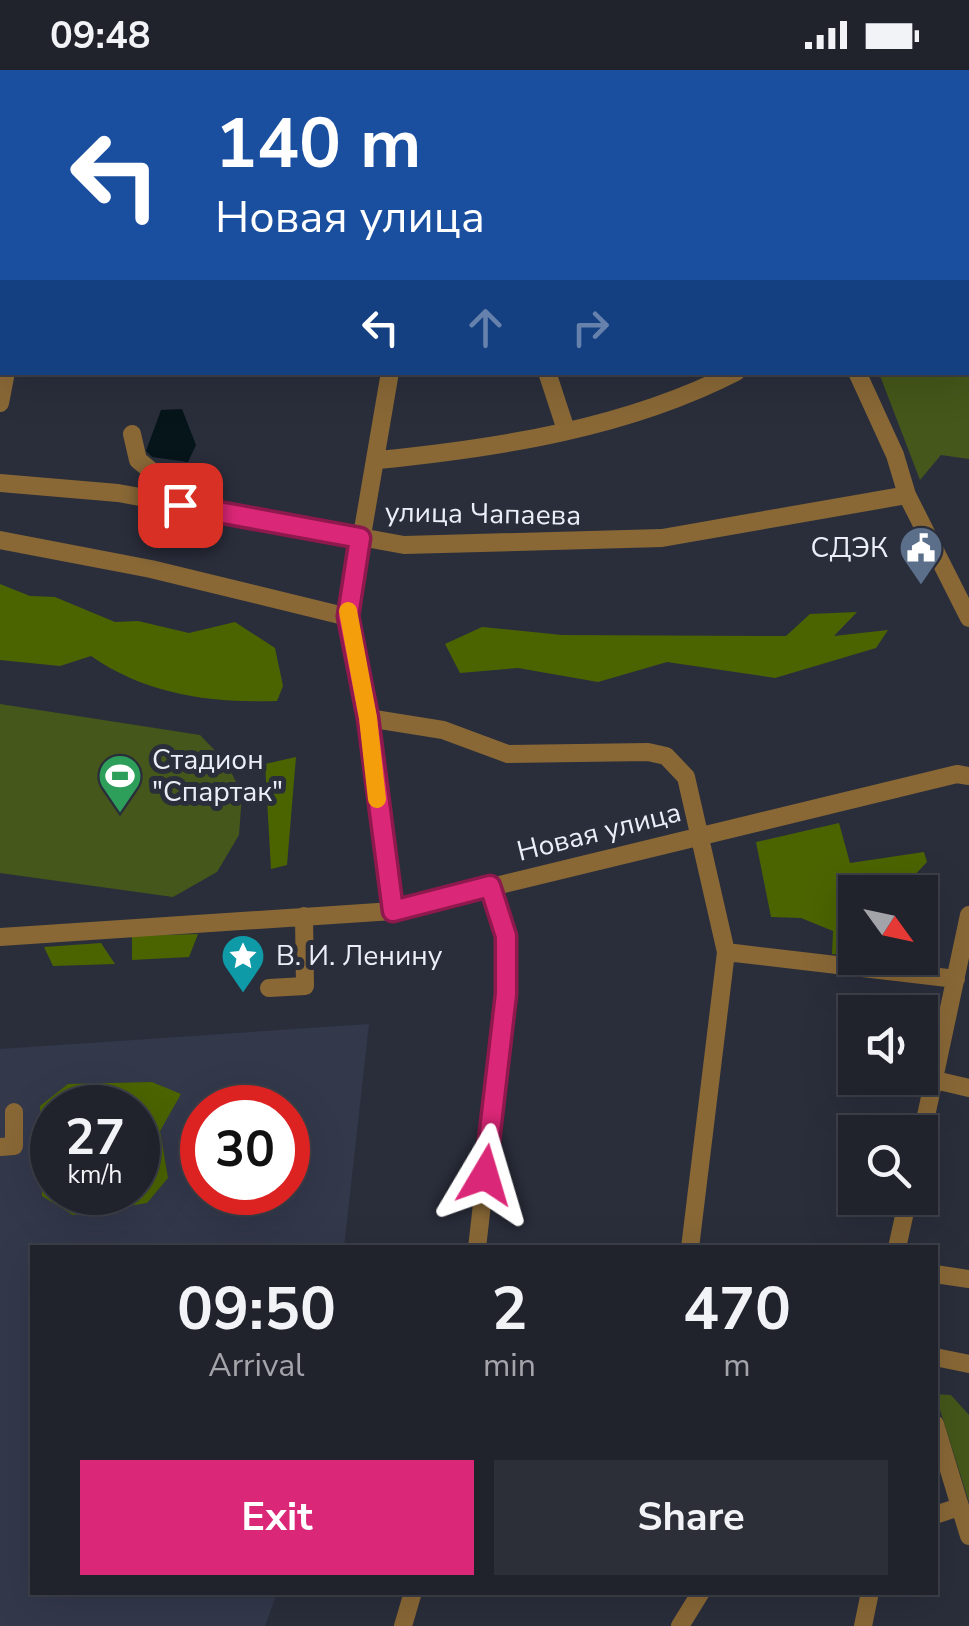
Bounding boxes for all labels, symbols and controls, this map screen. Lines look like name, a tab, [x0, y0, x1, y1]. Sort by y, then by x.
text: 09:48	[50, 10, 151, 61]
text: 140 m	[215, 96, 421, 192]
icon: left	[50, 110, 180, 240]
text: Новая улица	[215, 187, 485, 248]
icon: left	[353, 300, 408, 355]
icon: ahead	[458, 300, 513, 355]
icon: right	[563, 300, 618, 355]
pin	[138, 463, 223, 548]
icon: arrive	[153, 478, 208, 533]
street label: улица Чапаева	[385, 493, 581, 535]
public building icon: СДЭК	[898, 525, 944, 586]
place label: СДЭК	[811, 529, 888, 567]
place label: Стадион "Спартак"	[152, 741, 283, 811]
sports icon: Стадион "Спартак"	[97, 753, 143, 814]
street label: Новая улица	[513, 793, 685, 871]
north arrow	[838, 875, 938, 975]
map controls	[838, 875, 938, 1215]
place icon: В. И. Ленину	[220, 933, 266, 994]
place label: В. И. Ленину	[276, 937, 443, 975]
button: sound	[838, 995, 938, 1095]
speed limit sign: 30	[180, 1085, 310, 1215]
text: 27	[65, 1103, 125, 1172]
button: search	[838, 1115, 938, 1215]
position arrow	[433, 1123, 537, 1227]
text: km/h	[67, 1158, 123, 1192]
text: 09:50	[177, 1268, 336, 1350]
text: 2	[491, 1268, 527, 1350]
text: 470	[683, 1268, 791, 1350]
text: Arrival	[208, 1344, 305, 1387]
text: min	[483, 1344, 536, 1387]
text: m	[723, 1344, 751, 1387]
button: Exit	[80, 1460, 474, 1575]
button: Share	[494, 1460, 888, 1575]

